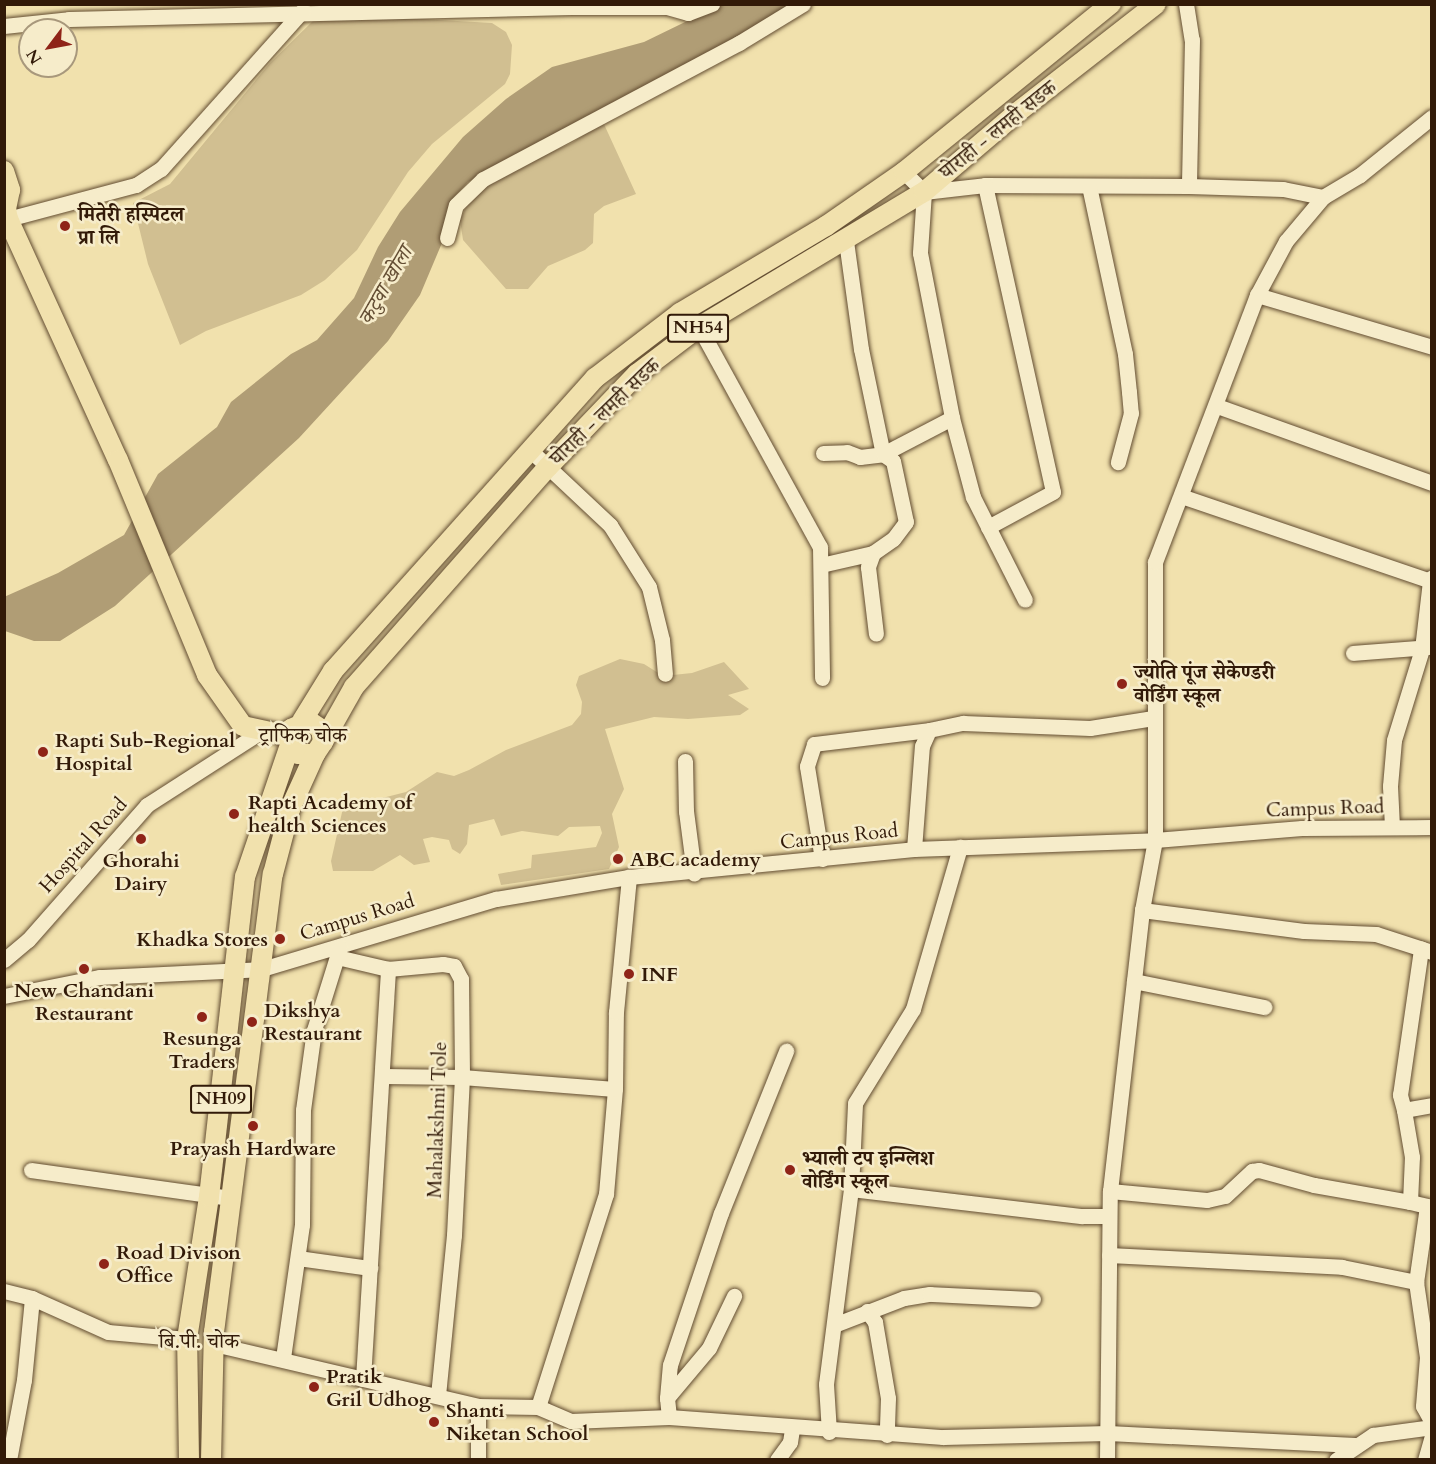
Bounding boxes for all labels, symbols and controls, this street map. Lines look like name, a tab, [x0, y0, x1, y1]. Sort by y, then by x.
north arrow	[18, 18, 78, 78]
text: N	[21, 45, 47, 68]
street label: घोराही - लमही सडक	[935, 75, 1061, 185]
place label: मितेरी हस्पिटल प्रा लि	[78, 202, 184, 249]
marker: मितेरी हस्पिटल प्रा लि	[56, 217, 74, 235]
water label: कटुवा खोला	[354, 243, 418, 329]
road number: NH54	[666, 313, 730, 343]
street label: घोराही - लमही सडक	[545, 353, 665, 471]
place label: ज्योति पूंज सेकेण्डरी वोर्डिंग स्कूल	[1134, 660, 1275, 707]
marker: ज्योति पूंज सेकेण्डरी वोर्डिंग स्कूल	[1115, 677, 1129, 691]
district label: ट्राफिक चोक	[259, 723, 347, 749]
place label: Rapti Sub-Regional Hospital	[55, 728, 235, 775]
marker: Rapti Sub-Regional Hospital	[36, 745, 50, 759]
place label: Rapti Academy of health Sciences	[248, 790, 412, 837]
street label: Hospital Road	[34, 792, 132, 898]
street label: Campus Road	[1265, 794, 1385, 822]
marker: Rapti Academy of health Sciences	[225, 805, 243, 823]
street label: Campus Road	[779, 818, 899, 854]
marker: Ghorahi Dairy	[134, 832, 148, 846]
place label: ABC academy	[630, 847, 761, 871]
place label: Ghorahi Dairy	[102, 849, 180, 896]
marker: ABC academy	[611, 852, 625, 866]
street label: Campus Road	[297, 888, 417, 946]
place label: Khadka Stores	[136, 927, 268, 951]
marker: Khadka Stores	[273, 932, 287, 946]
marker: New Chandani Restaurant	[77, 962, 91, 976]
place label: INF	[641, 962, 678, 986]
marker: INF	[622, 967, 636, 981]
place label: New Chandani Restaurant	[14, 978, 154, 1025]
place label: Dikshya Restaurant	[264, 999, 362, 1046]
marker: Resunga Traders	[195, 1010, 209, 1024]
marker: Dikshya Restaurant	[245, 1015, 259, 1029]
place label: Resunga Traders	[163, 1026, 241, 1073]
street label: Mahalakshmi Tole	[422, 1041, 452, 1199]
road number: NH09	[190, 1084, 252, 1114]
marker: Prayash Hardware	[246, 1119, 260, 1133]
place label: Prayash Hardware	[170, 1136, 336, 1160]
place label: भ्याली टप इन्ग्लिश वोर्डिंग स्कूल	[802, 1146, 934, 1193]
marker: भ्याली टप इन्ग्लिश वोर्डिंग स्कूल	[783, 1163, 797, 1177]
place label: Road Divison Office	[116, 1240, 241, 1287]
marker: Road Divison Office	[97, 1257, 111, 1271]
district label: बि.पी. चोक	[159, 1329, 239, 1355]
place label: Pratik Gril Udhog	[326, 1364, 431, 1411]
marker: Pratik Gril Udhog	[307, 1380, 321, 1394]
place label: Shanti Niketan School	[446, 1398, 588, 1445]
marker: Shanti Niketan School	[427, 1415, 441, 1429]

